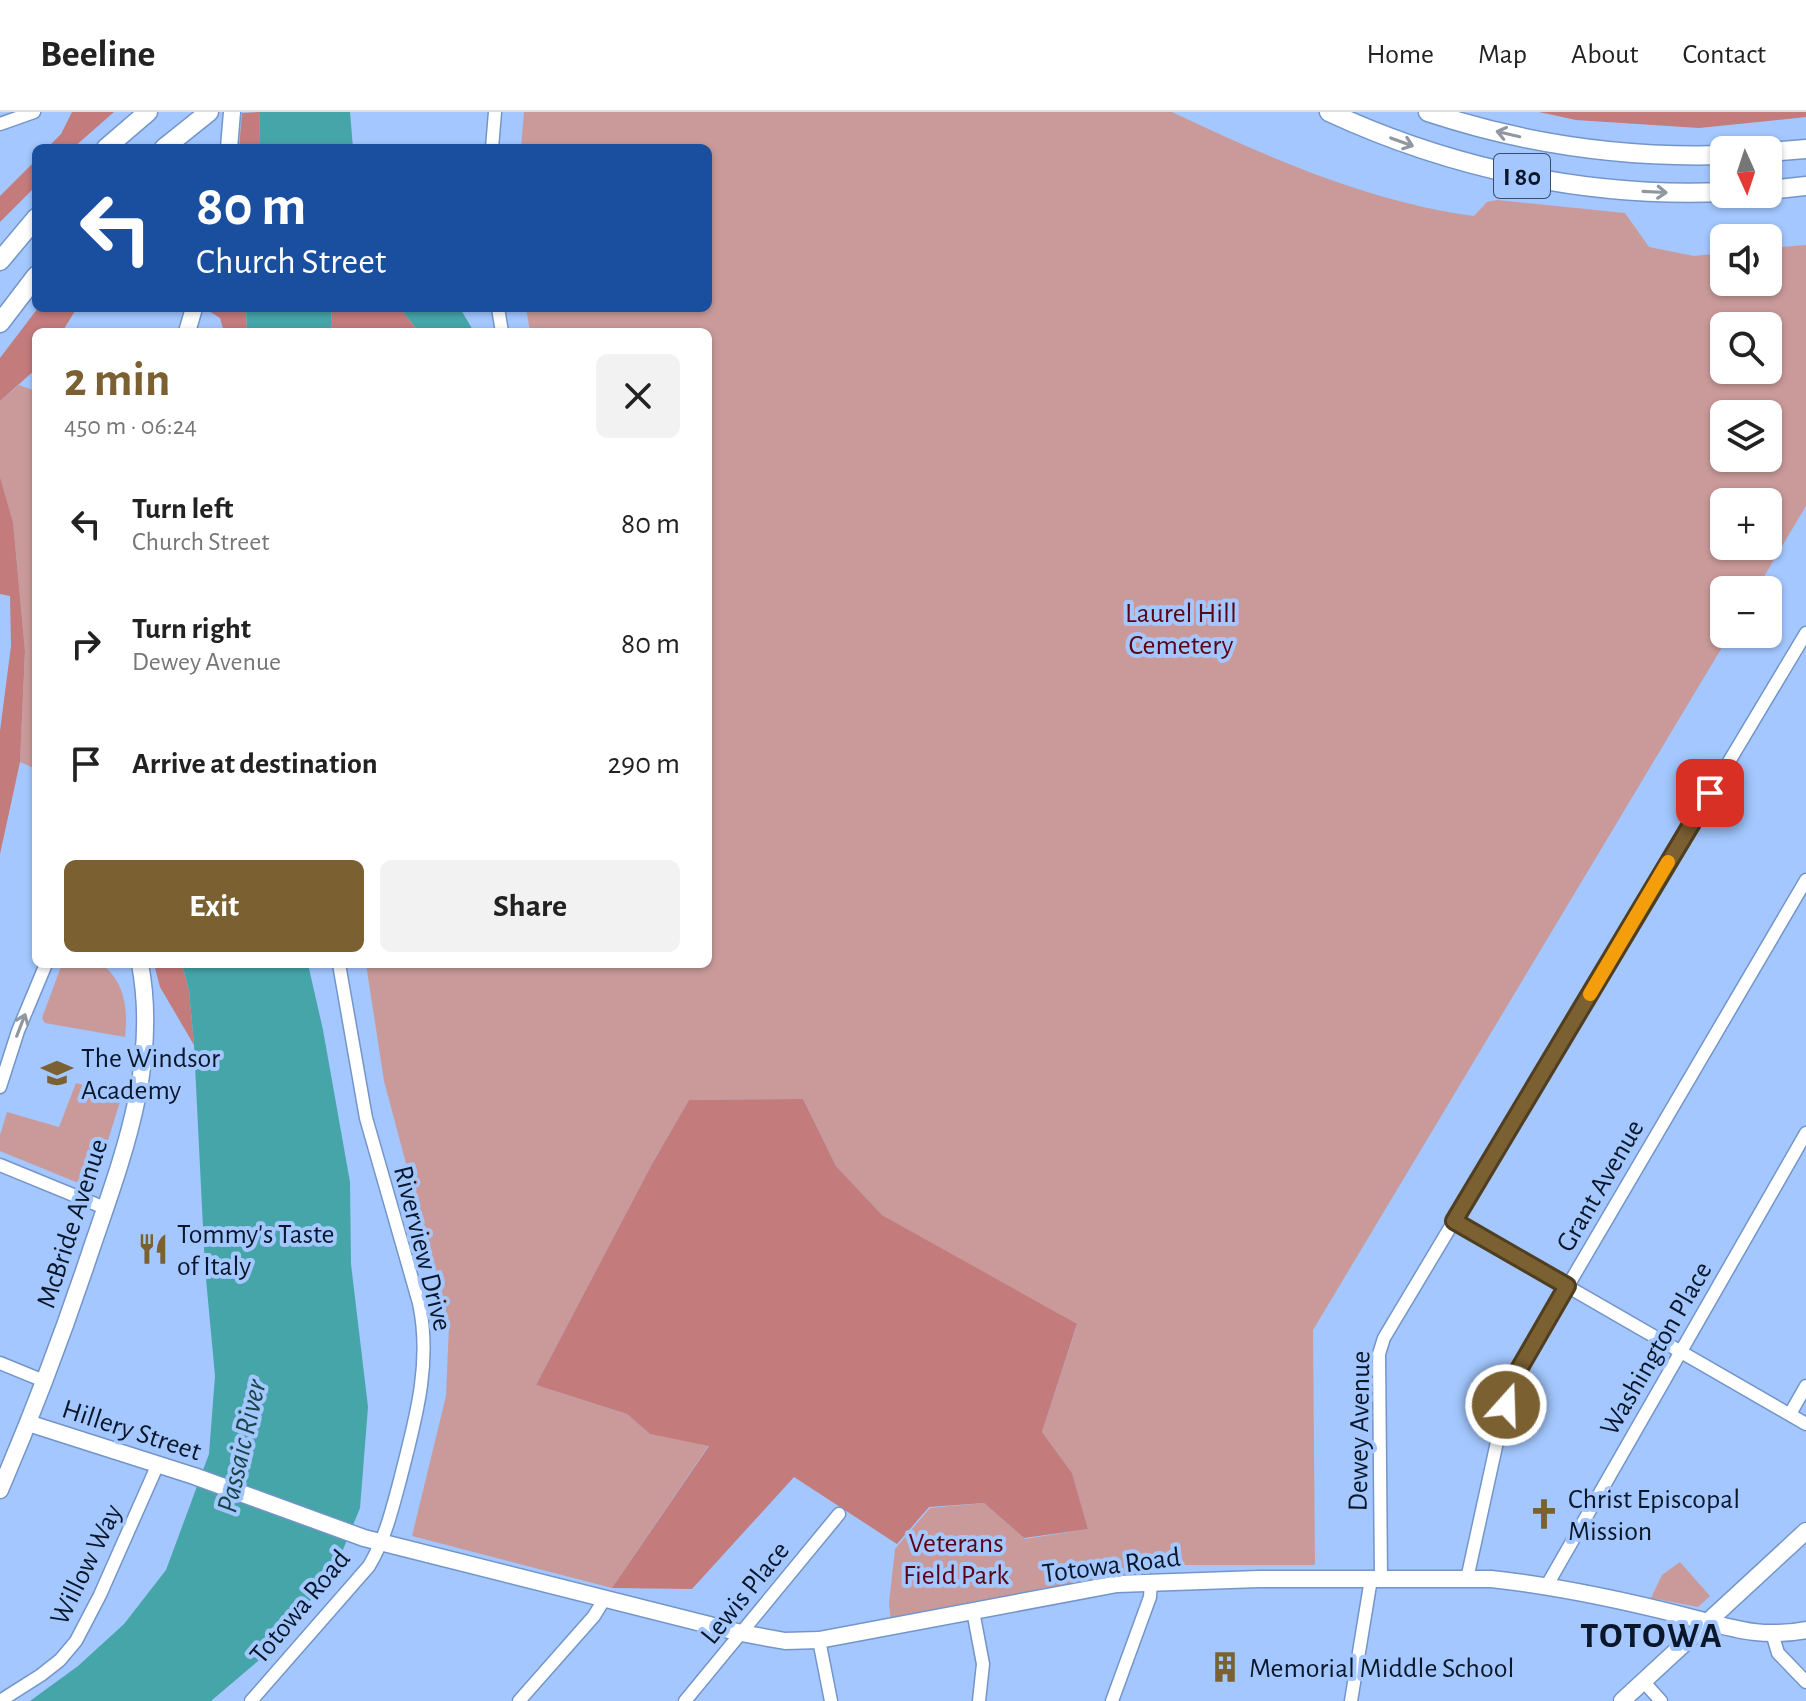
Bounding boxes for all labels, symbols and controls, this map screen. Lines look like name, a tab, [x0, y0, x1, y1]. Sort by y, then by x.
text: Beeline	[40, 36, 155, 74]
text: Home	[1367, 41, 1434, 69]
text: Map	[1478, 41, 1527, 69]
text: About	[1571, 41, 1639, 69]
text: Contact	[1683, 41, 1766, 69]
one-way arrow	[1495, 126, 1521, 141]
one-way arrow	[1389, 135, 1414, 150]
north arrow	[1710, 136, 1782, 208]
map controls	[1710, 136, 1782, 648]
road number: I 80	[1494, 154, 1550, 198]
icon: left	[64, 176, 168, 280]
text: 80 m	[196, 179, 306, 235]
one-way arrow	[1641, 185, 1668, 200]
button: sound	[1710, 224, 1782, 296]
text: Church Street	[196, 244, 386, 280]
button: search	[1710, 312, 1782, 384]
button: close	[596, 354, 680, 438]
text: 2 min	[64, 357, 171, 405]
button: layers	[1710, 400, 1782, 472]
text: 450 m · 06:24	[64, 413, 197, 439]
button: +	[1710, 488, 1782, 560]
text: Turn left	[132, 494, 233, 524]
icon: left	[64, 502, 108, 546]
text: 80 m	[621, 509, 680, 539]
text: Church Street	[132, 529, 269, 555]
button: −	[1710, 576, 1782, 648]
park label: Laurel Hill Cemetery	[1125, 600, 1237, 660]
text: Turn right	[132, 614, 251, 644]
icon: right	[64, 622, 108, 666]
text: 80 m	[621, 629, 680, 659]
text: Dewey Avenue	[132, 649, 281, 675]
icon: arrive	[64, 742, 108, 786]
text: Arrive at destination	[132, 749, 378, 779]
text: 290 m	[607, 749, 680, 779]
pin	[1676, 759, 1744, 827]
icon: arrive	[1688, 771, 1732, 815]
button: Exit	[64, 860, 364, 952]
button: Share	[380, 860, 680, 952]
one-way arrow	[15, 1013, 29, 1038]
place label: The Windsor Academy	[81, 1045, 220, 1105]
school or university icon: The Windsor Academy	[40, 1056, 74, 1090]
street label: Grant Avenue	[1552, 1115, 1650, 1257]
street label: McBride Avenue	[32, 1136, 113, 1311]
street label: Riverview Drive	[388, 1163, 456, 1334]
place label: Tommy's Taste of Italy	[177, 1221, 335, 1281]
restaurant icon: Tommy's Taste of Italy	[136, 1232, 170, 1266]
street label: Washington Place	[1596, 1257, 1718, 1441]
street label: Dewey Avenue	[1345, 1351, 1375, 1512]
position arrow	[1464, 1363, 1548, 1447]
water label: Passaic River	[212, 1376, 272, 1516]
street label: Hillery Street	[58, 1395, 204, 1467]
place label: Christ Episcopal Mission	[1568, 1486, 1740, 1546]
church icon: Christ Episcopal Mission	[1527, 1497, 1561, 1531]
street label: Willow Way	[46, 1500, 128, 1630]
park label: Veterans Field Park	[903, 1530, 1009, 1590]
street label: Lewis Place	[696, 1537, 795, 1650]
street label: Totowa Road	[1040, 1544, 1182, 1588]
street label: Totowa Road	[245, 1545, 356, 1670]
district label: TOTOWA	[1580, 1618, 1724, 1654]
building icon: Memorial Middle School	[1208, 1650, 1242, 1684]
place label: Memorial Middle School	[1249, 1655, 1514, 1683]

